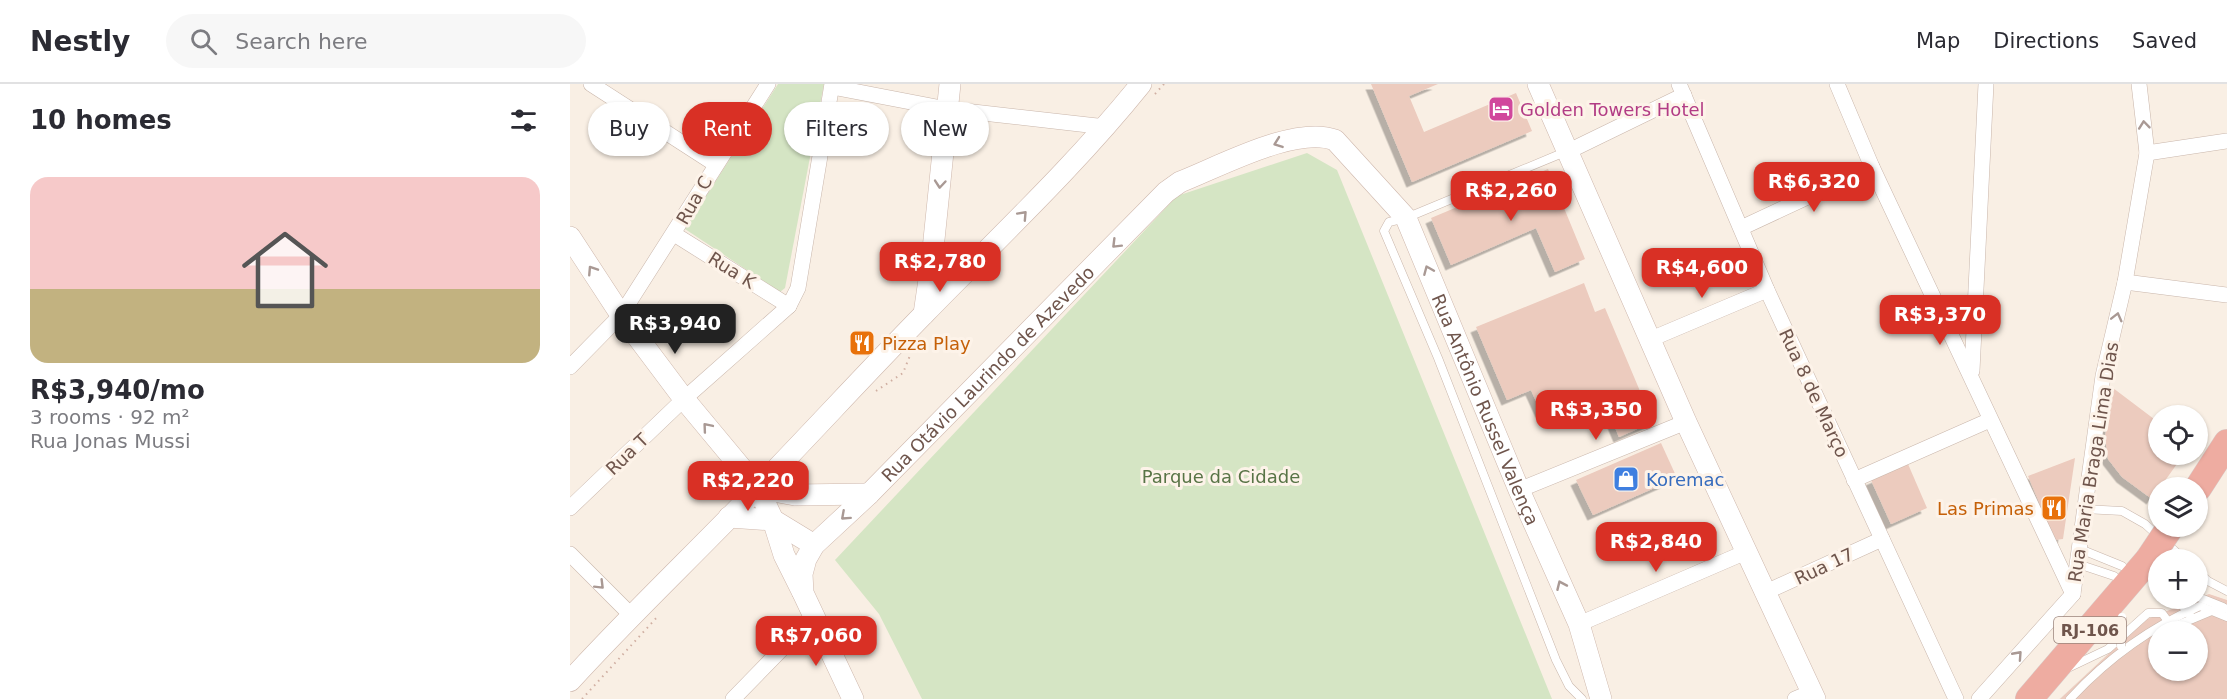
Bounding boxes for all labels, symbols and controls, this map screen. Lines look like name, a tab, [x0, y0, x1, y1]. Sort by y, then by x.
search box	[166, 14, 586, 68]
text: Nestly	[30, 25, 130, 58]
icon: search	[187, 25, 220, 58]
text: Search here	[235, 29, 367, 54]
text: Map	[1916, 29, 1960, 53]
text: Directions	[1993, 29, 2099, 53]
text: Saved	[2132, 29, 2197, 53]
hotel icon: Golden Towers Hotel	[1486, 94, 1516, 124]
place label: Golden Towers Hotel	[1520, 99, 1705, 120]
chip: Buy	[588, 102, 670, 156]
chip: Rent	[682, 102, 772, 156]
chip: Filters	[784, 102, 889, 156]
chip: New	[901, 102, 989, 156]
icon: filters	[507, 104, 540, 137]
text: 10 homes	[30, 105, 172, 135]
one-way arrow	[2138, 121, 2151, 130]
one-way arrow	[1273, 136, 1284, 149]
pin: R$6,320	[1759, 162, 1869, 213]
text: R$6,320	[1768, 169, 1860, 193]
pin: R$2,260	[1456, 171, 1566, 222]
street label: Rua C	[672, 172, 716, 228]
text: R$2,260	[1465, 178, 1557, 202]
one-way arrow	[934, 179, 947, 188]
one-way arrow	[1016, 211, 1027, 222]
icon: home	[231, 216, 339, 324]
one-way arrow	[1112, 237, 1122, 248]
pin: R$2,780	[885, 242, 995, 293]
street label: Rua K	[705, 247, 760, 293]
pin: R$4,600	[1647, 248, 1757, 299]
text: R$2,780	[894, 249, 986, 273]
text: R$4,600	[1656, 255, 1748, 279]
street label: Rua Otávio Laurindo de Azevedo	[877, 261, 1098, 486]
one-way arrow	[1423, 265, 1435, 276]
one-way arrow	[588, 266, 599, 277]
street label: Rua Antônio Russel Valença	[1428, 290, 1544, 528]
pin: R$3,370	[1885, 295, 1995, 346]
text: R$3,370	[1894, 302, 1986, 326]
pin: R$3,940	[620, 304, 730, 355]
text: R$3,940	[629, 311, 721, 335]
one-way arrow	[2109, 313, 2122, 323]
street label: Rua 8 de Março	[1775, 325, 1853, 461]
restaurant icon: Pizza Play	[847, 328, 877, 358]
place label: Pizza Play	[882, 333, 971, 354]
street label: Rua Maria Braga Lima Dias	[2064, 340, 2122, 584]
text: R$3,940/mo	[30, 375, 205, 405]
pin: R$3,350	[1541, 390, 1651, 441]
text: R$3,350	[1550, 397, 1642, 421]
text: 3 rooms · 92 m²	[30, 405, 190, 429]
map controls	[2148, 405, 2208, 681]
button: locate	[2148, 405, 2208, 465]
one-way arrow	[704, 423, 715, 434]
street label: Rua T	[601, 428, 653, 479]
text: Rua Jonas Mussi	[30, 429, 190, 453]
pin: R$2,220	[693, 461, 803, 512]
shop icon: Koremac	[1611, 464, 1641, 494]
park label: Parque da Cidade	[1142, 466, 1300, 487]
text: R$2,220	[702, 468, 794, 492]
place label: Koremac	[1646, 469, 1724, 490]
button: layers	[2148, 477, 2208, 537]
restaurant icon: Las Primas	[2039, 493, 2069, 523]
place label: Las Primas	[1937, 498, 2034, 519]
one-way arrow	[841, 509, 851, 520]
pin: R$2,840	[1601, 522, 1711, 573]
text: R$2,840	[1610, 529, 1702, 553]
street label: Rua 17	[1791, 543, 1857, 589]
button: +	[2148, 549, 2208, 609]
one-way arrow	[593, 577, 604, 588]
one-way arrow	[1556, 580, 1568, 591]
pin: R$7,060	[761, 616, 871, 667]
road number: RJ-106	[2054, 617, 2126, 643]
button: −	[2148, 621, 2208, 681]
text: R$7,060	[770, 623, 862, 647]
one-way arrow	[2011, 652, 2022, 662]

